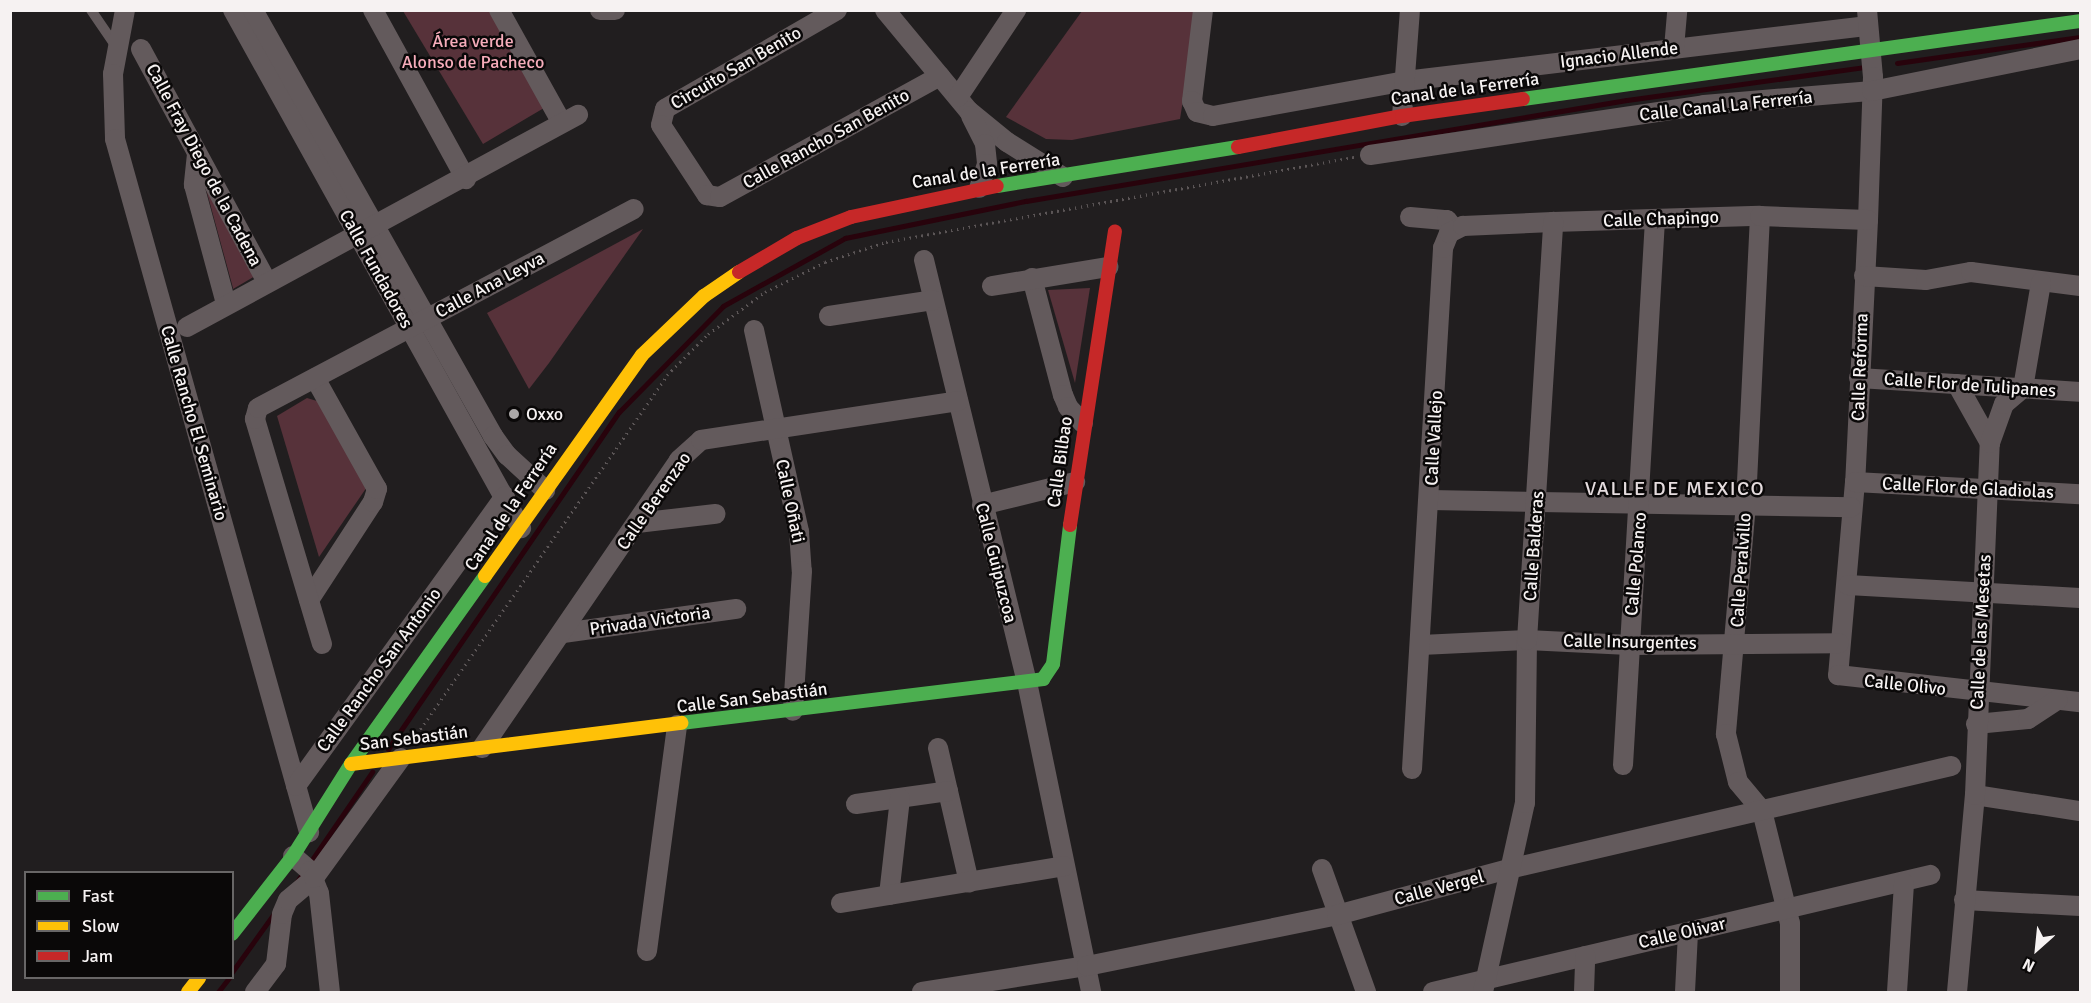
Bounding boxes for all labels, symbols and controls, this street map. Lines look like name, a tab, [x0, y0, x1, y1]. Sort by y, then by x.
street label: Circuito San Benito	[667, 22, 805, 114]
park label: Área verde Alonso de Pacheco	[402, 31, 544, 74]
street label: Ignacio Allende	[1559, 37, 1679, 73]
street label: Calle Fray Diego de la Cadena	[141, 60, 267, 270]
street label: Canal de la Ferrería	[1389, 68, 1541, 110]
street label: Calle Rancho San Benito	[739, 84, 913, 194]
street label: Calle Canal La Ferrería	[1638, 86, 1814, 126]
street label: Canal de la Ferrería	[910, 149, 1062, 193]
street label: Calle Fundadores	[334, 206, 418, 332]
street label: Calle Chapingo	[1603, 206, 1719, 232]
street label: Calle Ana Leyva	[432, 247, 548, 323]
street label: Calle Reforma	[1847, 313, 1873, 421]
street label: Calle Rancho El Seminario	[156, 323, 232, 523]
street label: Calle Flor de Tulipanes	[1883, 368, 2057, 402]
street label: Calle Vallejo	[1421, 390, 1447, 486]
place label: Oxxo	[526, 403, 563, 425]
marker: Oxxo	[507, 407, 521, 421]
street label: Calle Bilbao	[1043, 415, 1077, 509]
street label: Canal de la Ferrería	[460, 439, 562, 575]
street label: Calle Berenzao	[612, 448, 696, 554]
street label: Calle Oñati	[771, 457, 809, 545]
street label: Calle Flor de Gladiolas	[1882, 473, 2054, 503]
district label: VALLE DE MEXICO	[1585, 476, 1765, 500]
street label: Calle Balderas	[1519, 490, 1549, 602]
street label: Calle Guipuzcoa	[971, 501, 1021, 625]
street label: Calle Polanco	[1621, 511, 1651, 617]
street label: Calle Peralvillo	[1726, 512, 1756, 628]
street label: Calle de las Mesetas	[1966, 554, 1996, 710]
street label: Calle Rancho San Antonio	[312, 584, 446, 756]
street label: Privada Victoria	[588, 602, 712, 640]
street label: Calle Insurgentes	[1563, 630, 1697, 654]
street label: Calle Olivo	[1863, 670, 1947, 700]
street label: Calle San Sebastián	[675, 678, 829, 718]
street label: San Sebastián	[359, 721, 469, 755]
street label: Calle Vergel	[1392, 866, 1486, 910]
legend	[24, 871, 234, 979]
text: Fast	[82, 885, 114, 907]
street label: Calle Olivar	[1636, 913, 1728, 953]
text: Slow	[82, 915, 119, 937]
north arrow	[2007, 919, 2067, 979]
text: Jam	[82, 945, 113, 967]
text: N	[2019, 954, 2038, 976]

